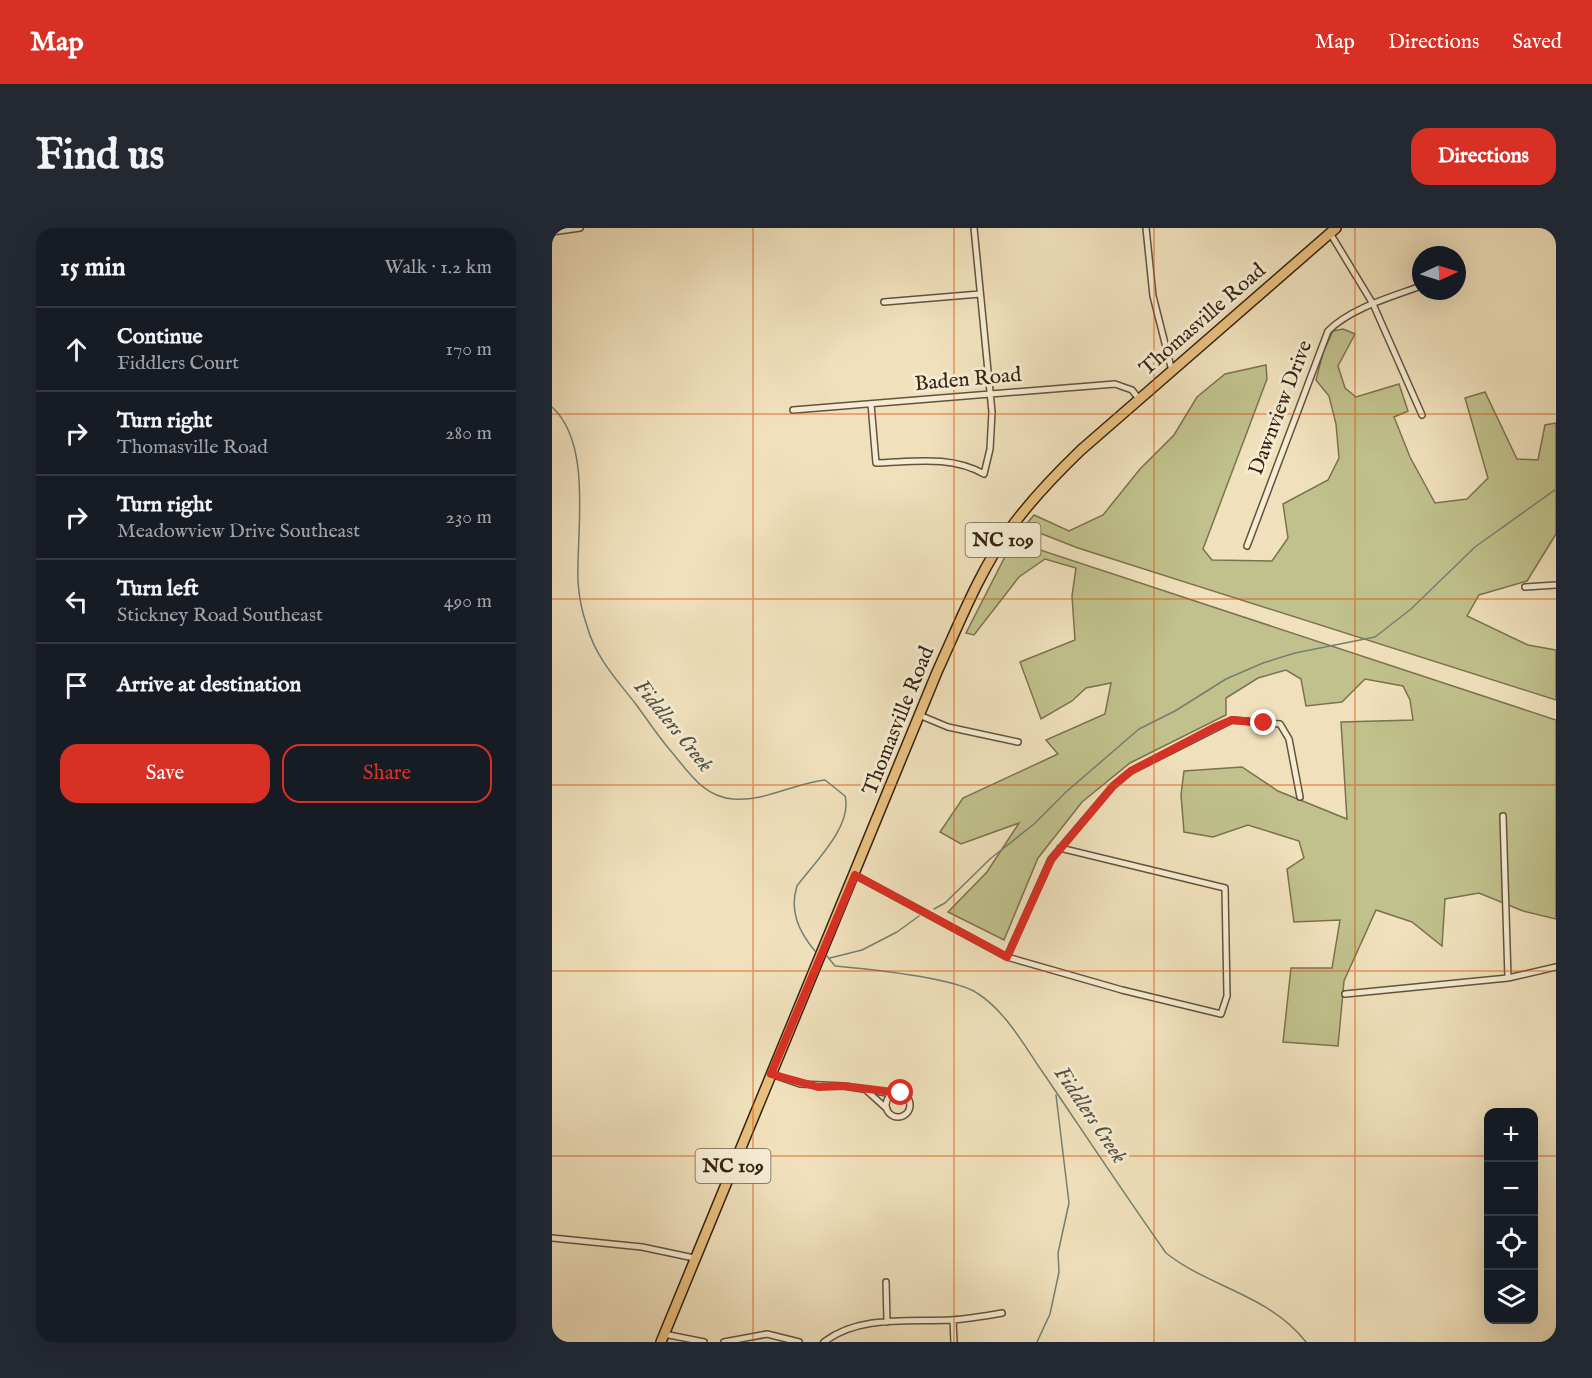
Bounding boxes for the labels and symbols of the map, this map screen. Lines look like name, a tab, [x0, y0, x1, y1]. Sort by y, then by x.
north arrow	[1412, 246, 1466, 300]
street label: Thomasville Road	[1134, 257, 1272, 382]
street label: Dawnview Drive	[1243, 336, 1319, 479]
street label: Baden Road	[914, 362, 1023, 398]
road number: NC 109	[966, 523, 1040, 557]
street label: Thomasville Road	[857, 642, 942, 800]
water label: Fiddlers Creek	[627, 674, 719, 778]
route end	[1250, 709, 1276, 735]
water label: Fiddlers Creek	[1047, 1061, 1133, 1169]
route start	[887, 1079, 913, 1105]
road number: NC 109	[696, 1149, 771, 1183]

